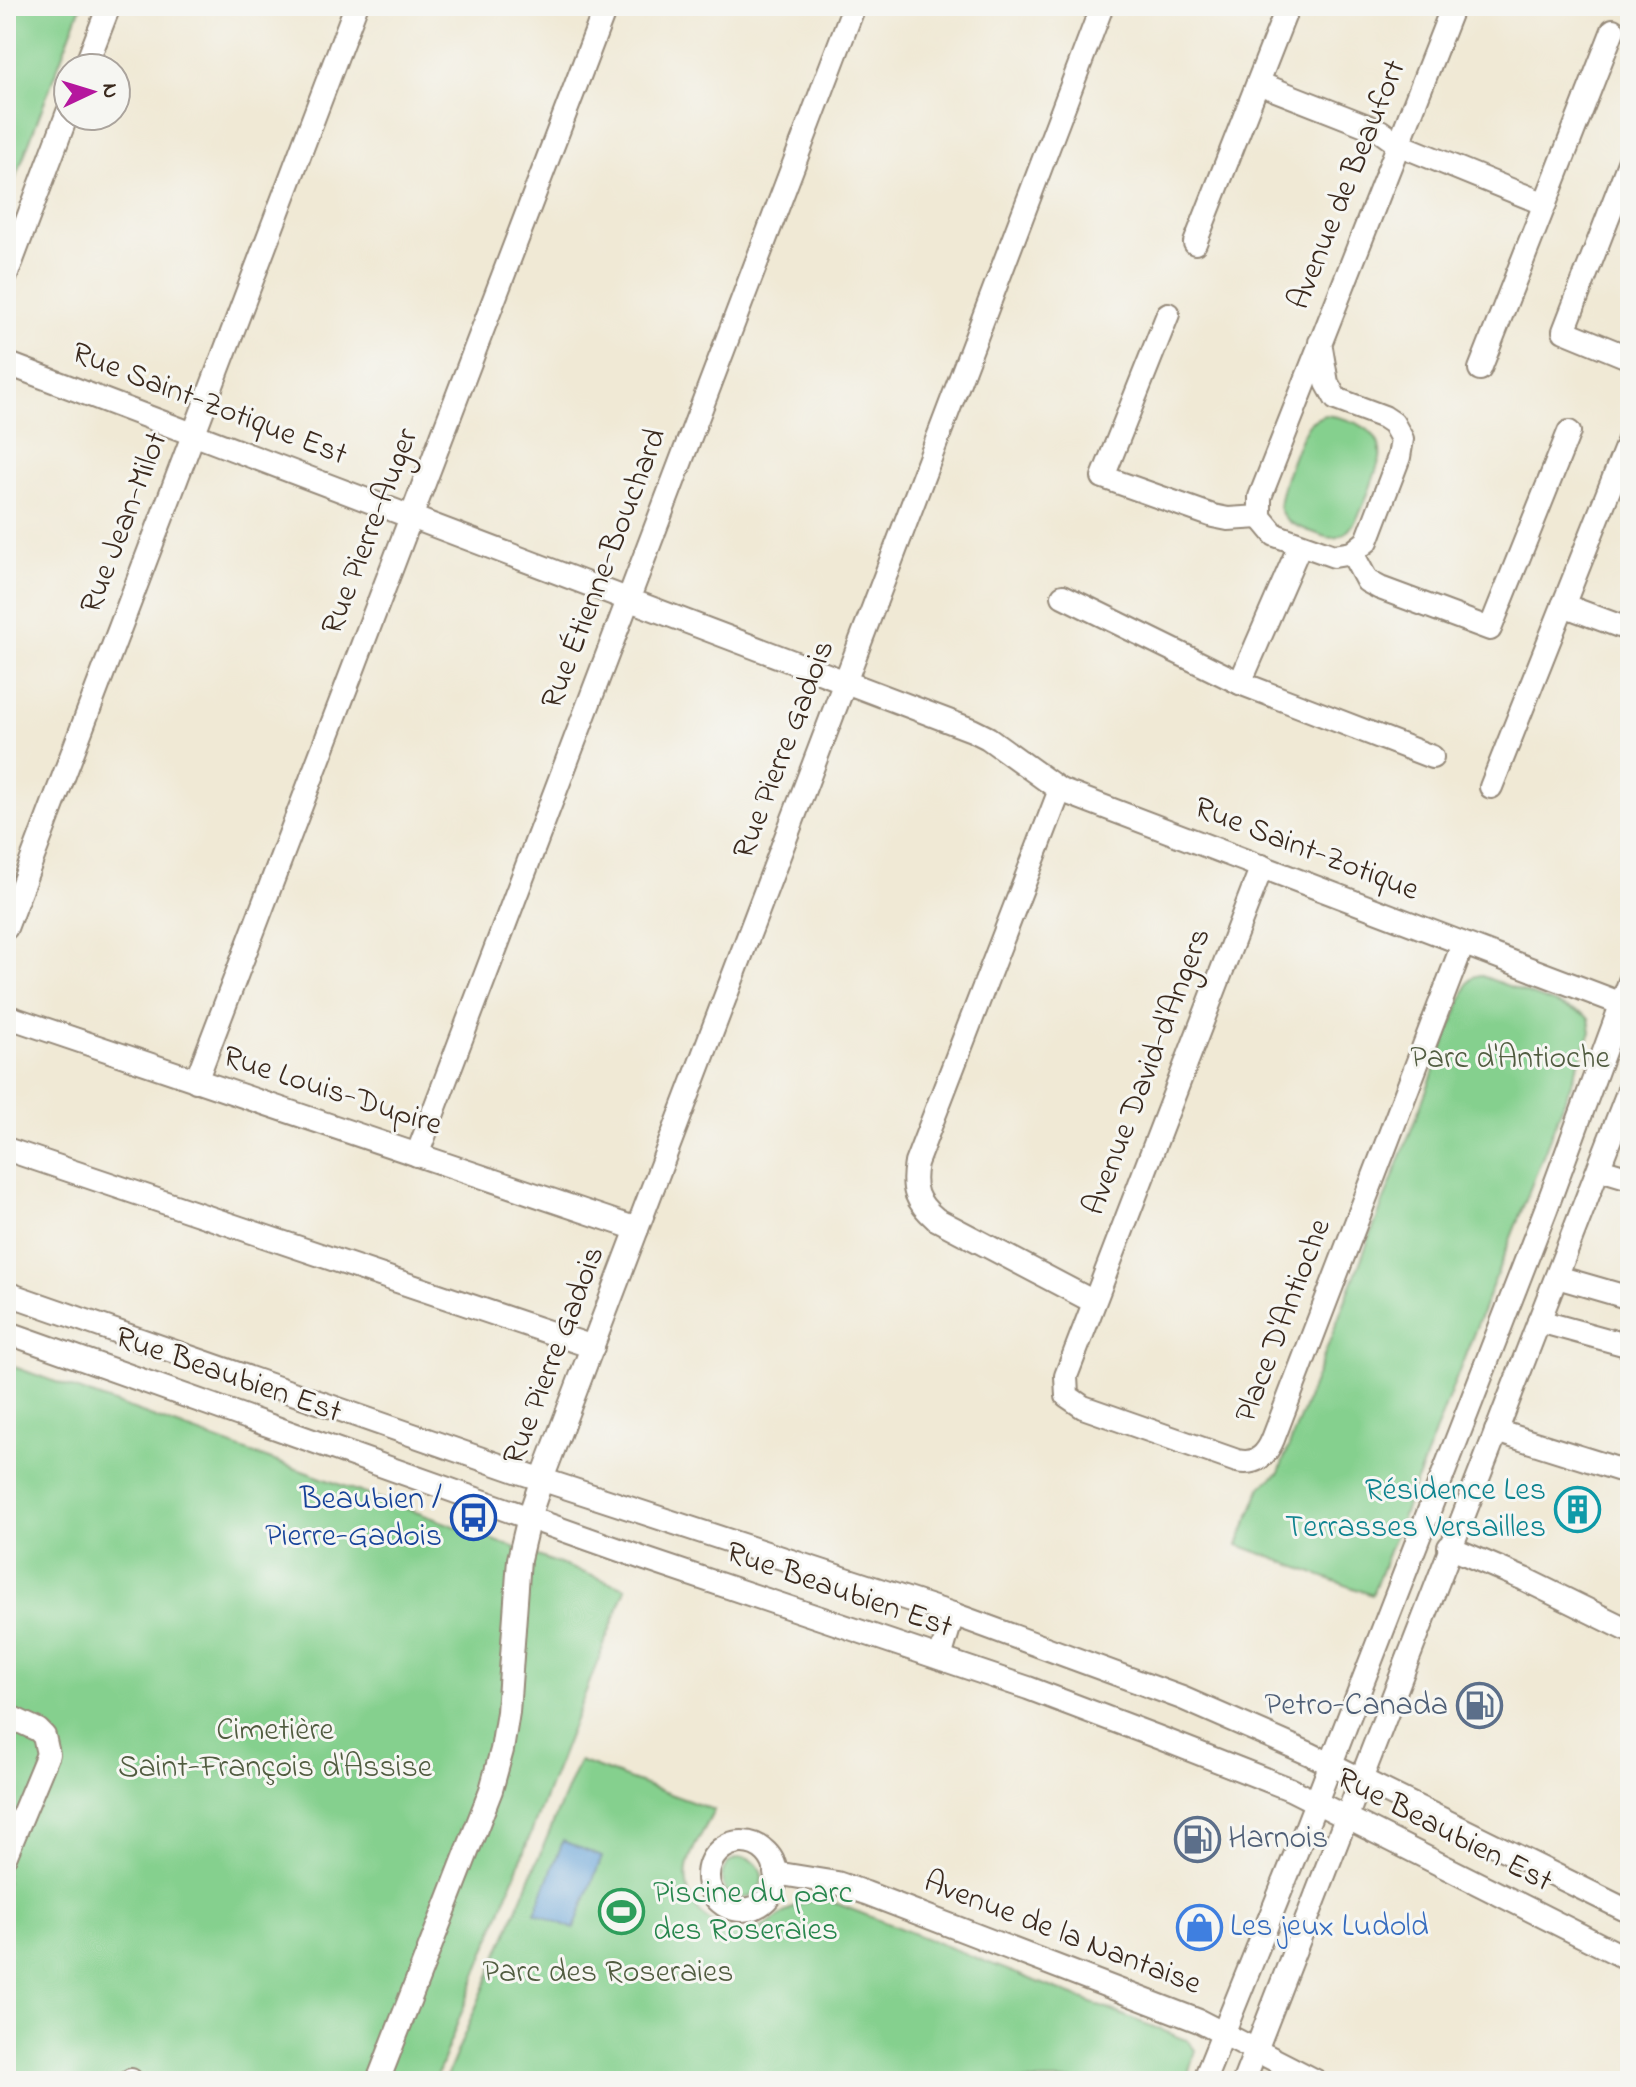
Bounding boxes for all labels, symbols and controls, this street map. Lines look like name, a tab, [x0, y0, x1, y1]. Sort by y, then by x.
north arrow	[52, 52, 132, 132]
street label: Avenue de Beaufort	[1276, 53, 1420, 317]
text: N	[92, 82, 125, 99]
street label: Rue Saint-Zotique Est	[64, 331, 354, 479]
street label: Rue Pierre-Auger	[310, 422, 432, 642]
street label: Rue Étienne-Bouchard	[530, 422, 680, 716]
street label: Rue Jean-Milot	[69, 425, 181, 621]
street label: Rue Pierre Gadois	[722, 634, 848, 866]
street label: Rue Saint-Zotique	[1187, 785, 1426, 915]
street label: Avenue David-d'Angers	[1072, 922, 1224, 1222]
street label: Rue Louis-Dupire	[216, 1034, 448, 1150]
park label: Parc d'Antioche	[1410, 1036, 1611, 1083]
street label: Place D'Antioche	[1224, 1212, 1345, 1430]
street label: Rue Pierre Gadois	[492, 1240, 618, 1472]
street label: Rue Beaubien Est	[108, 1315, 348, 1437]
place label: Résidence Les Terrasses Versailles	[1285, 1468, 1546, 1552]
place label: Beaubien / Pierre-Gadois	[265, 1477, 442, 1561]
building icon: Résidence Les Terrasses Versailles	[1553, 1485, 1601, 1533]
bus stop icon: Beaubien / Pierre-Gadois	[449, 1494, 497, 1542]
street label: Rue Beaubien Est	[719, 1530, 959, 1652]
fuel station icon: Petro-Canada	[1455, 1682, 1503, 1730]
place label: Petro-Canada	[1265, 1683, 1448, 1730]
park label: Cimetière Saint-François d'Assise	[118, 1708, 433, 1792]
street label: Rue Beaubien Est	[1328, 1756, 1560, 1906]
fuel station icon: Harnois	[1173, 1815, 1221, 1863]
place label: Harnois	[1228, 1816, 1328, 1863]
street label: Avenue de la Nantaise	[916, 1859, 1208, 2009]
place label: Piscine du parc des Roseraies	[653, 1871, 854, 1955]
sports icon: Piscine du parc des Roseraies	[598, 1888, 646, 1936]
shop icon: Les jeux Ludold	[1175, 1903, 1223, 1951]
place label: Les jeux Ludold	[1230, 1904, 1429, 1951]
park label: Parc des Roseraies	[482, 1950, 734, 1997]

